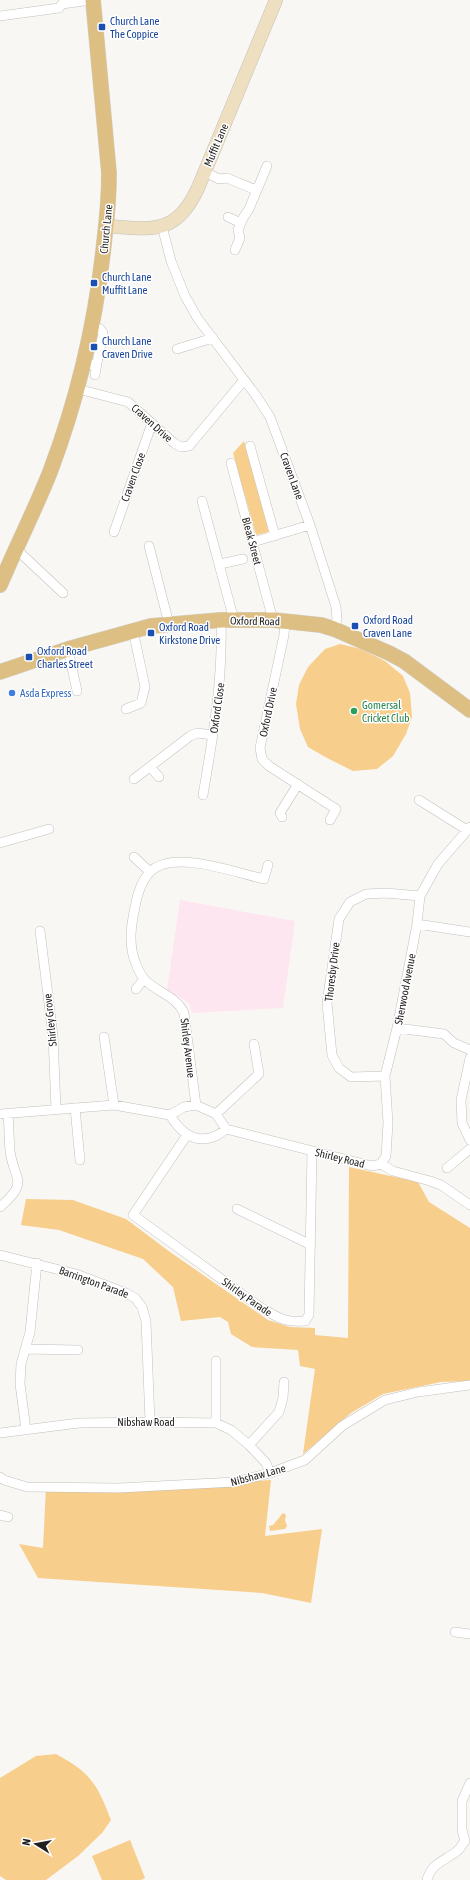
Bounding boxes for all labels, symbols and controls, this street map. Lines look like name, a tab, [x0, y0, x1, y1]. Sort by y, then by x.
place label: Church Lane The Coppice	[110, 15, 159, 40]
marker: Church Lane The Coppice	[97, 22, 107, 32]
street label: Muffit Lane	[202, 122, 230, 168]
street label: Church Lane	[97, 204, 115, 254]
place label: Church Lane Muffit Lane	[102, 271, 151, 296]
marker: Church Lane Muffit Lane	[89, 278, 99, 288]
place label: Church Lane Craven Drive	[102, 335, 153, 360]
marker: Church Lane Craven Drive	[89, 342, 99, 352]
street label: Craven Drive	[129, 402, 175, 444]
street label: Craven Close	[119, 451, 147, 503]
street label: Craven Lane	[278, 451, 306, 501]
street label: Bleak Street	[240, 516, 264, 566]
place label: Oxford Road Craven Lane	[363, 614, 413, 639]
street label: Oxford Road	[230, 615, 280, 627]
place label: Oxford Road Kirkstone Drive	[159, 621, 220, 646]
marker: Oxford Road Craven Lane	[350, 621, 360, 631]
marker: Oxford Road Kirkstone Drive	[146, 628, 156, 638]
place label: Oxford Road Charles Street	[37, 645, 93, 670]
marker: Oxford Road Charles Street	[24, 652, 34, 662]
street label: Oxford Close	[208, 682, 226, 734]
street label: Oxford Drive	[257, 686, 279, 738]
place label: Asda Express	[20, 687, 72, 699]
marker: Asda Express	[7, 688, 17, 698]
place label: Gomersal Cricket Club	[362, 699, 409, 724]
marker: Gomersal Cricket Club	[349, 706, 359, 716]
street label: Thoresby Drive	[322, 942, 342, 1002]
street label: Sherwood Avenue	[392, 952, 418, 1026]
street label: Shirley Grove	[41, 993, 59, 1047]
street label: Shirley Avenue	[178, 1018, 198, 1078]
street label: Shirley Road	[314, 1146, 366, 1170]
street label: Barrington Parade	[58, 1264, 130, 1300]
street label: Shirley Parade	[220, 1275, 274, 1319]
street label: Nibshaw Road	[117, 1416, 175, 1428]
street label: Nibshaw Lane	[229, 1462, 287, 1488]
north arrow	[16, 1824, 56, 1864]
text: N	[20, 1838, 33, 1846]

